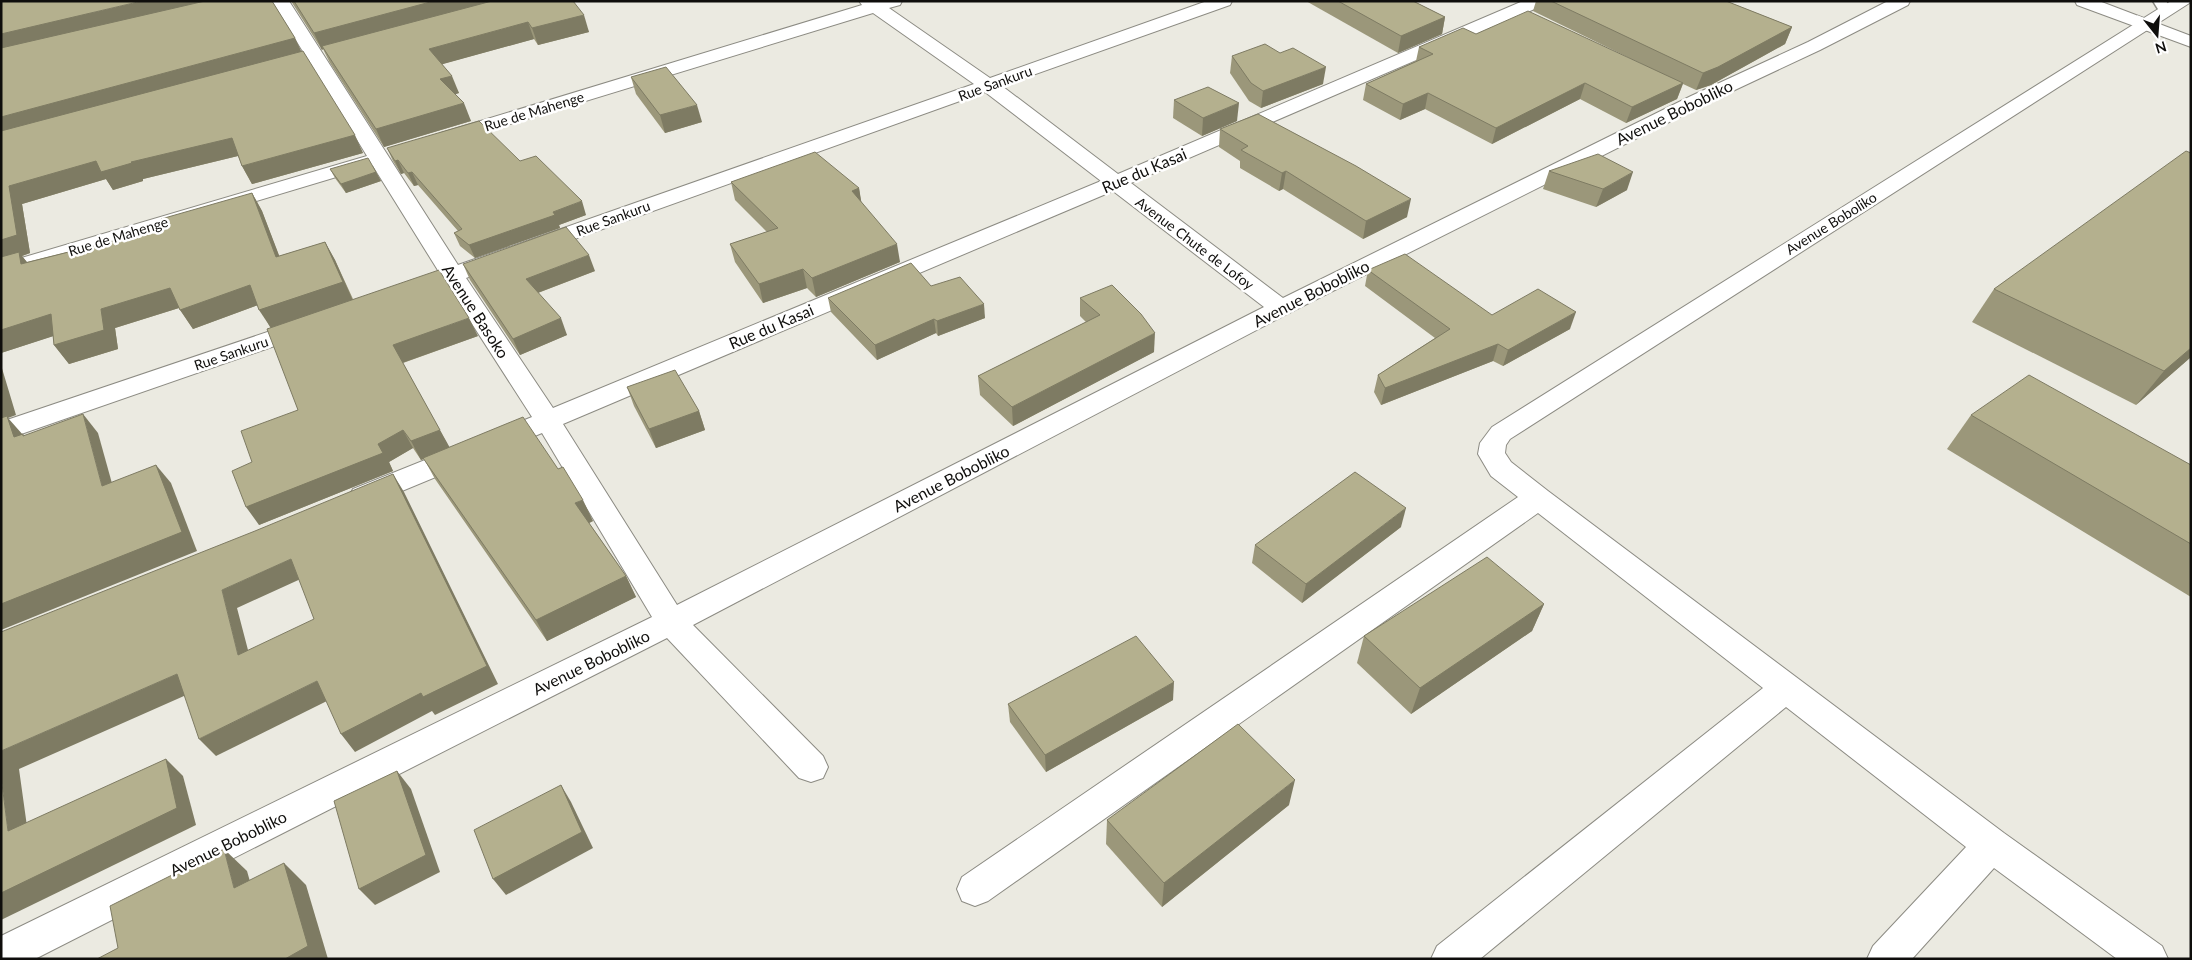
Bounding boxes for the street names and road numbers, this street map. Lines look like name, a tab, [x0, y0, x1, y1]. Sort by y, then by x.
street label: Rue Sankuru	[956, 62, 1034, 104]
street label: Avenue Bobobliko	[1612, 75, 1736, 149]
street label: Rue de Mahenge	[482, 88, 586, 134]
street label: Rue du Kasai	[1099, 144, 1189, 196]
street label: Avenue Boboliko	[1782, 188, 1880, 258]
street label: Avenue Chute de Lofoy	[1132, 193, 1258, 294]
street label: Rue Sankuru	[574, 197, 652, 239]
street label: Rue de Mahenge	[66, 213, 170, 259]
street label: Avenue Bobobliko	[1250, 256, 1372, 330]
street label: Avenue Basoko	[439, 261, 513, 361]
street label: Rue du Kasai	[726, 300, 816, 352]
street label: Rue Sankuru	[192, 332, 270, 374]
street label: Avenue Bobobliko	[890, 441, 1012, 515]
street label: Avenue Bobobliko	[529, 625, 653, 699]
street label: Avenue Bobobliko	[166, 806, 290, 880]

